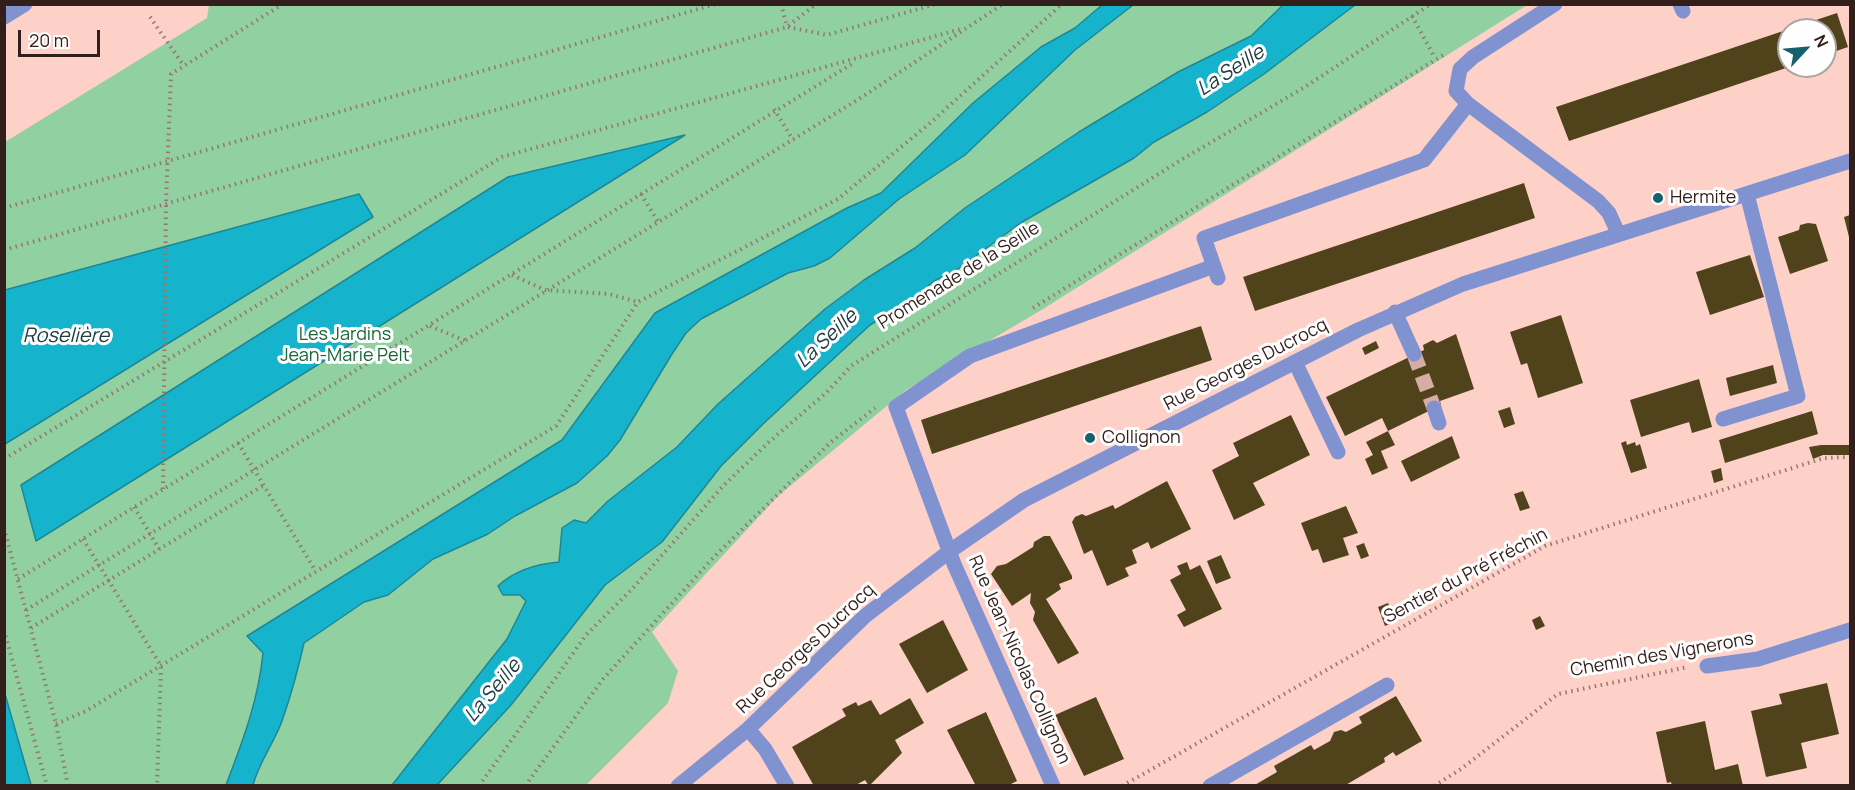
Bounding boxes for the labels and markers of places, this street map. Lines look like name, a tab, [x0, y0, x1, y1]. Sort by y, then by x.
place label: Hermite	[1670, 187, 1736, 209]
marker: Hermite	[1651, 191, 1665, 205]
place label: Collignon	[1102, 427, 1181, 449]
marker: Collignon	[1083, 431, 1097, 445]

